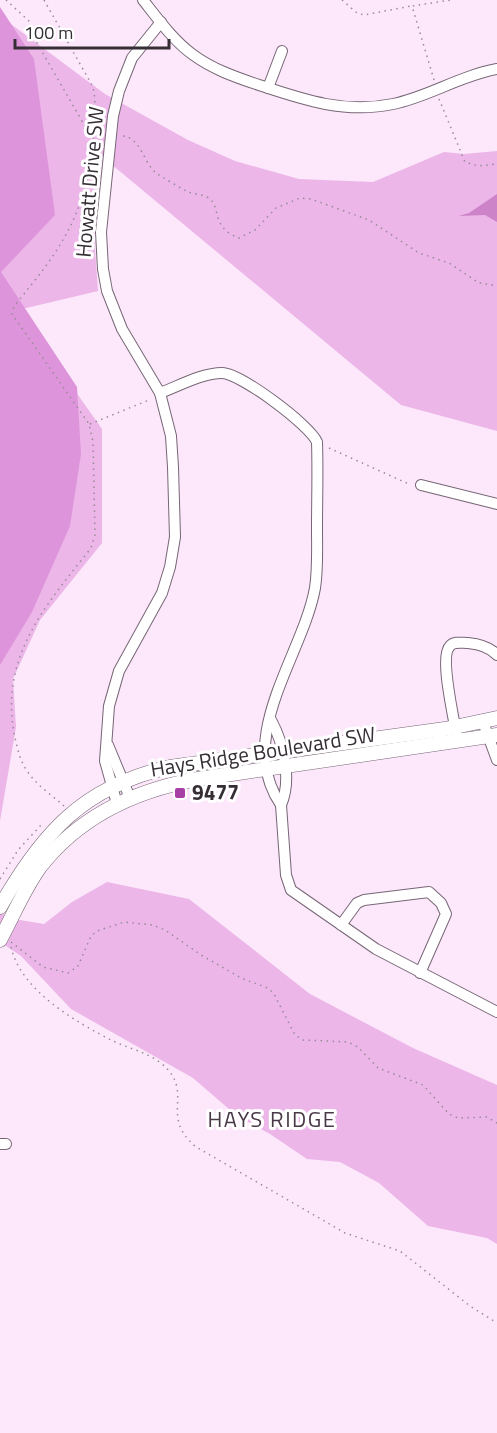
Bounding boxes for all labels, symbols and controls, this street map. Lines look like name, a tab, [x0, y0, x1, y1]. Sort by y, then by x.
scale bar	[15, 12, 170, 50]
text: 100 m	[24, 19, 73, 46]
street label: Howatt Drive SW	[66, 105, 112, 259]
street label: Hays Ridge Boulevard SW	[148, 717, 378, 785]
place label: 9477	[192, 776, 239, 808]
marker: 9477	[173, 786, 187, 800]
district label: HAYS RIDGE	[208, 1102, 336, 1136]

